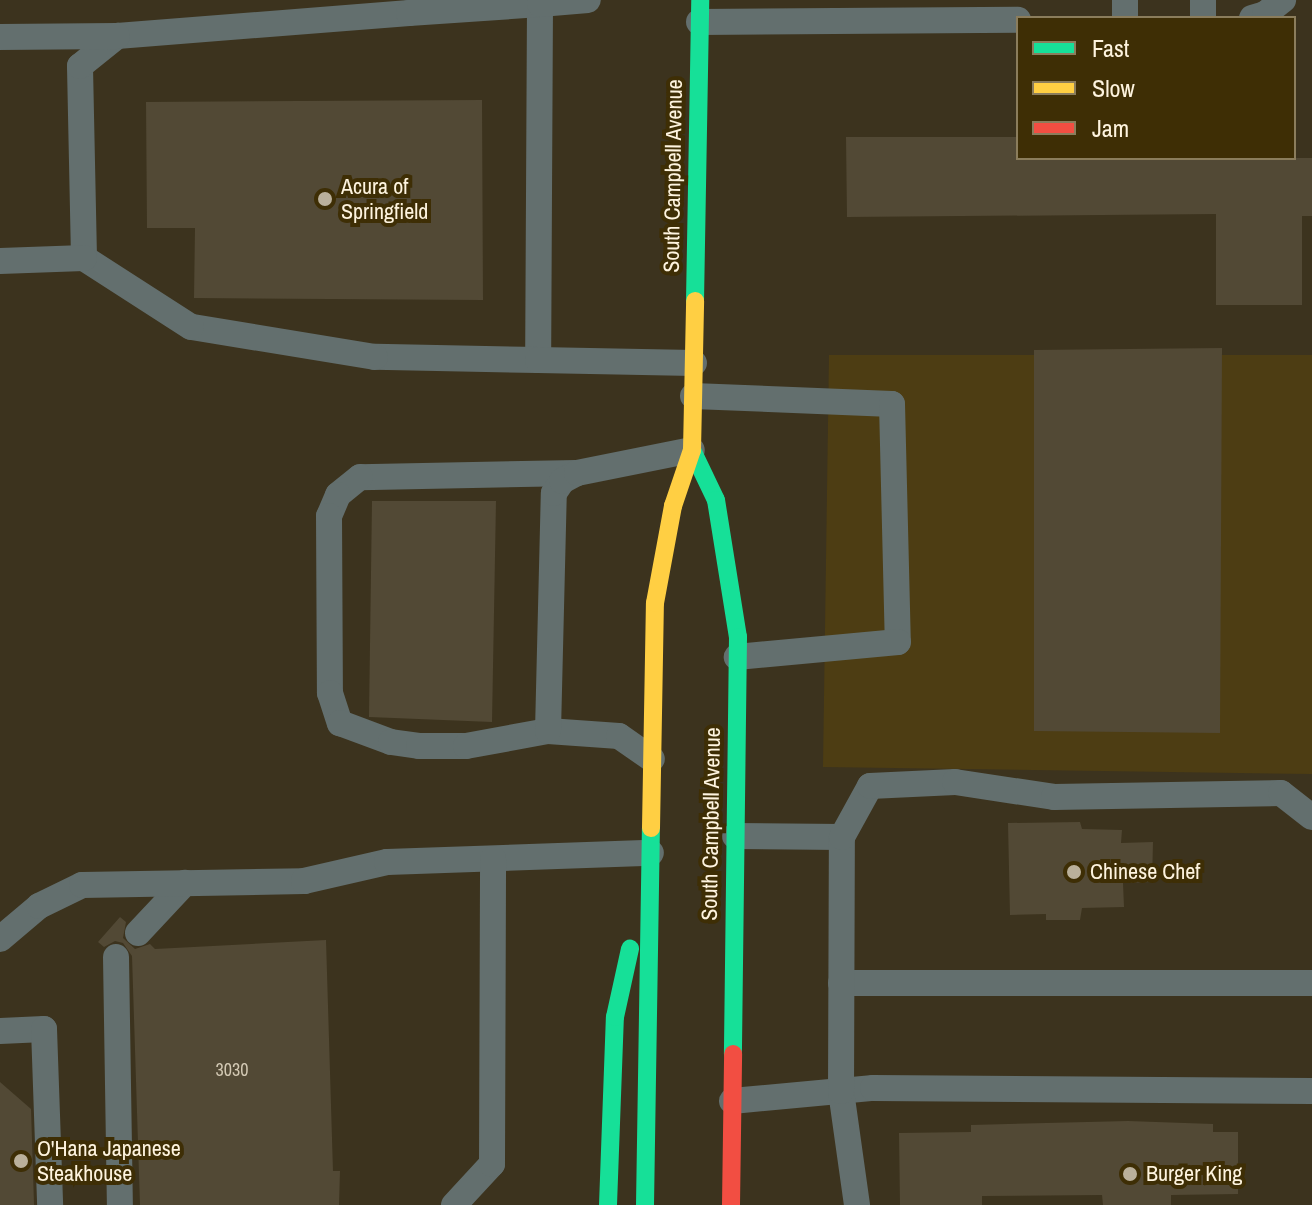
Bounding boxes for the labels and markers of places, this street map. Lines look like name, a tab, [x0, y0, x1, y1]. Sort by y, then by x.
place label: Acura of Springfield	[341, 173, 428, 224]
marker: Acura of Springfield	[316, 190, 334, 208]
place label: Chinese Chef	[1090, 859, 1200, 885]
marker: Chinese Chef	[1065, 863, 1083, 881]
place label: O'Hana Japanese Steakhouse	[37, 1135, 181, 1186]
marker: O'Hana Japanese Steakhouse	[12, 1152, 30, 1170]
place label: Burger King	[1146, 1161, 1242, 1187]
marker: Burger King	[1121, 1165, 1139, 1183]

